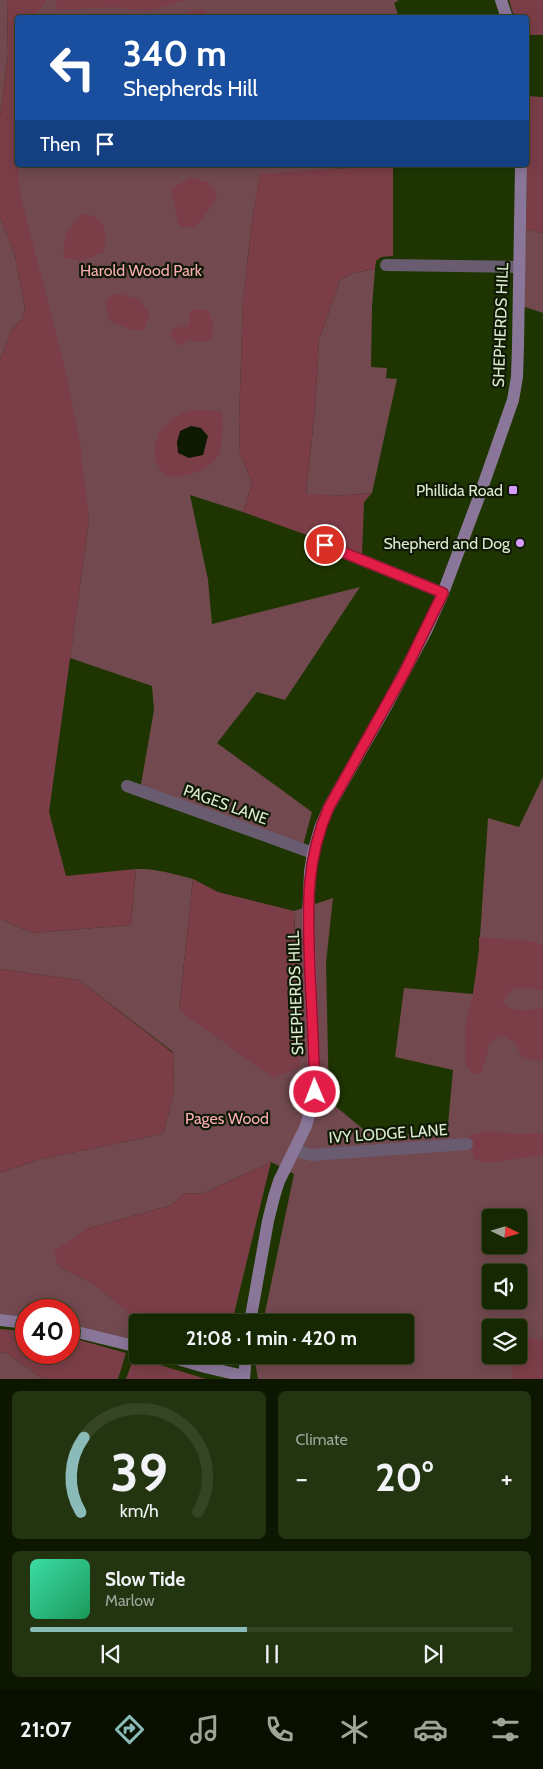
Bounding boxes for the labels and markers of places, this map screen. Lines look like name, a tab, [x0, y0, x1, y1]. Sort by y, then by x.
place label: Phillida Road	[416, 481, 503, 500]
marker: Phillida Road	[507, 484, 519, 496]
pin	[304, 524, 346, 566]
place label: Shepherd and Dog	[383, 534, 511, 553]
marker: Shepherd and Dog	[514, 537, 526, 549]

